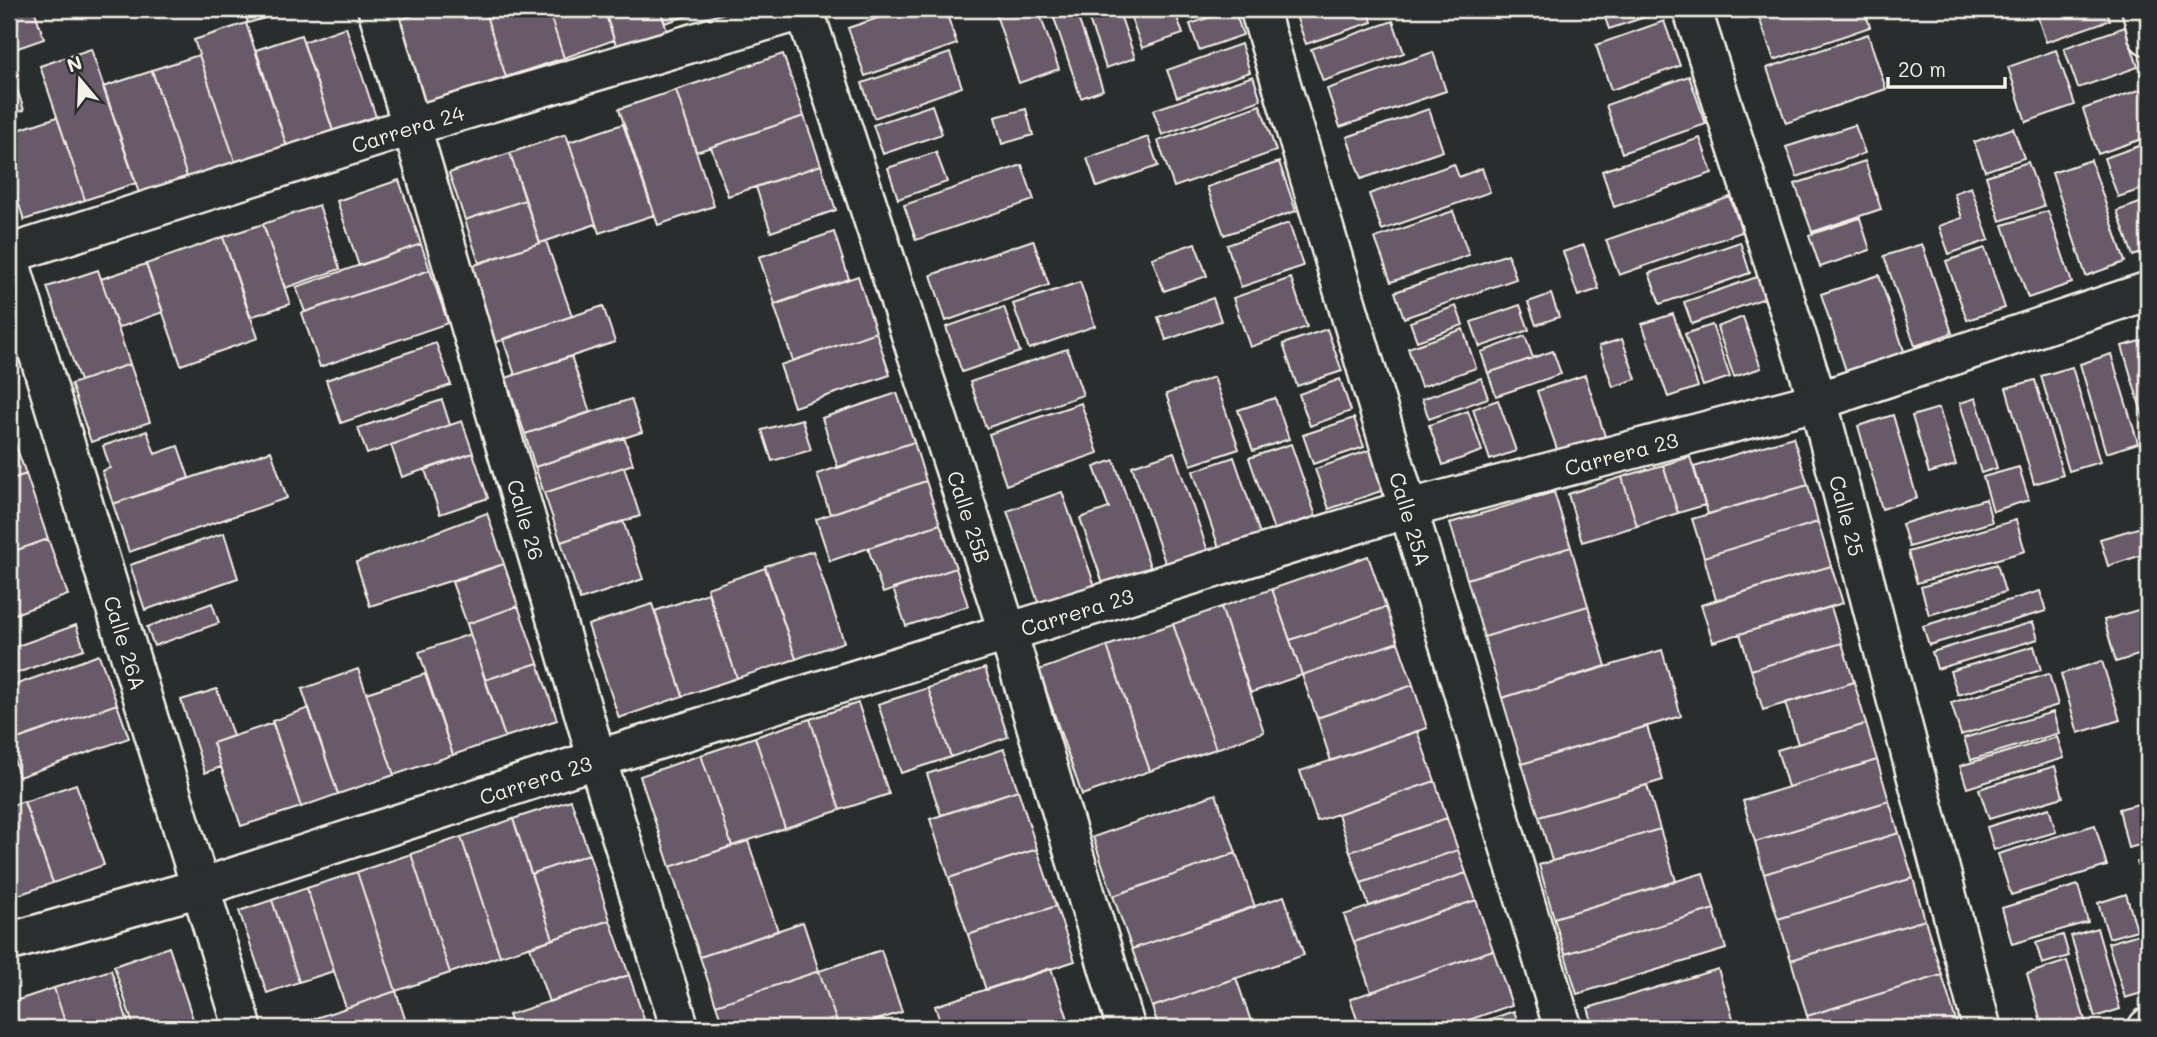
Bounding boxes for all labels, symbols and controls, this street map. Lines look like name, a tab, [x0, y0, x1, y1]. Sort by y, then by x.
north arrow	[46, 46, 116, 116]
scale bar	[1888, 46, 2005, 90]
text: N	[63, 49, 85, 78]
text: 20 m	[1898, 55, 1946, 82]
street label: Carrera 24	[348, 98, 468, 158]
street label: Carrera 23	[1561, 425, 1681, 481]
street label: Calle 25B	[942, 467, 998, 566]
street label: Calle 25A	[1384, 469, 1438, 569]
street label: Calle 25	[1824, 472, 1871, 559]
street label: Calle 26	[502, 476, 551, 563]
street label: Carrera 23	[1017, 581, 1136, 641]
street label: Calle 26A	[99, 592, 153, 693]
street label: Carrera 23	[476, 748, 595, 810]

